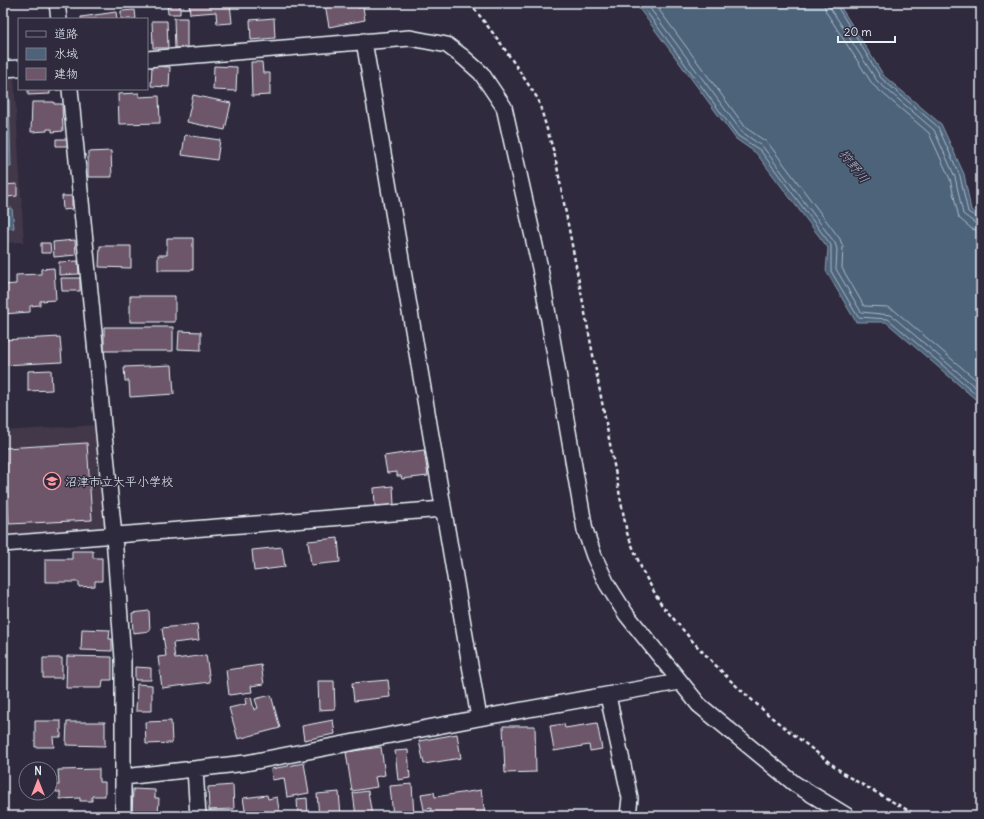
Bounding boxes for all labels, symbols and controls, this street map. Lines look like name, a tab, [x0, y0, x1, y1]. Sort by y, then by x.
legend	[18, 18, 148, 90]
scale bar	[838, 18, 895, 44]
text: 20 m	[844, 24, 872, 39]
text: 道路	[54, 26, 78, 41]
text: 水域	[54, 46, 78, 61]
text: 建物	[54, 66, 78, 81]
water label: 狩野川	[835, 145, 873, 187]
school or university icon: 沼津市立大平小学校	[42, 471, 62, 491]
place label: 沼津市立大平小学校	[65, 474, 173, 489]
north arrow	[18, 761, 58, 801]
text: N	[34, 764, 42, 778]

